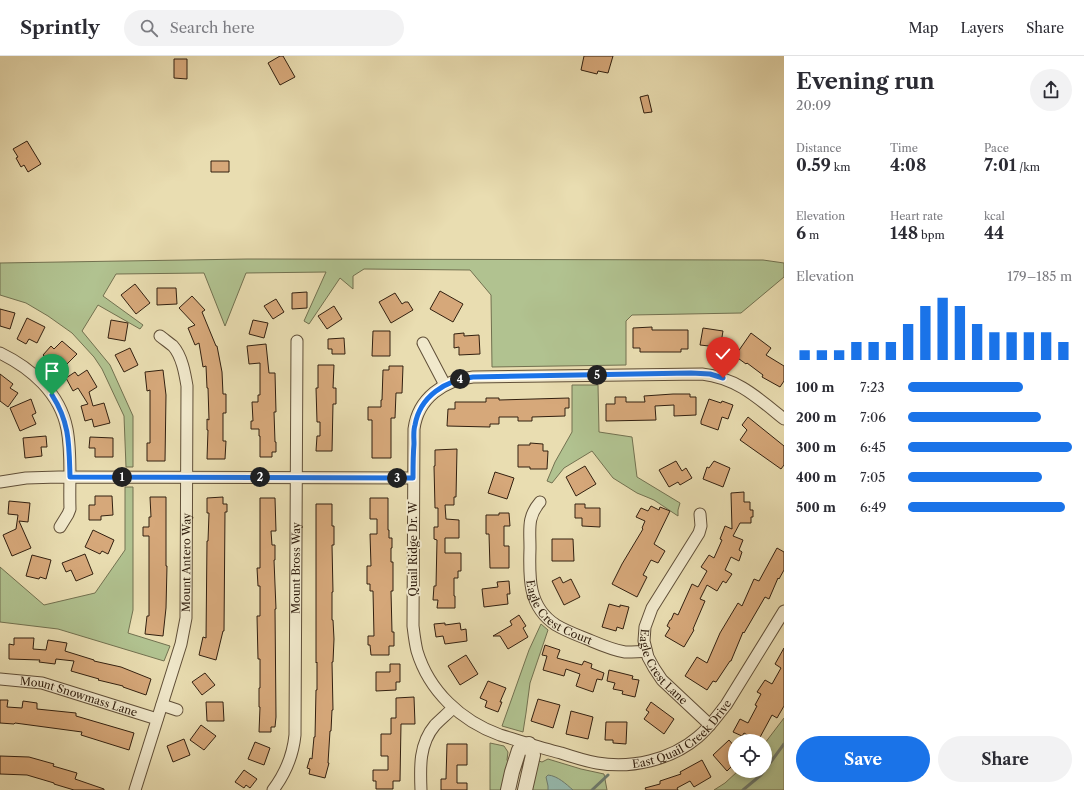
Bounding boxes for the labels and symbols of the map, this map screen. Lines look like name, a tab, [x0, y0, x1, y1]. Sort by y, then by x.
pin	[706, 337, 740, 378]
pin	[35, 354, 69, 395]
pin: 5	[587, 365, 607, 385]
pin: 4	[450, 369, 470, 389]
pin: 1	[112, 467, 132, 487]
pin: 2	[250, 467, 270, 487]
pin: 3	[387, 468, 407, 488]
street label: Quail Ridge Dr. W	[406, 501, 420, 596]
street label: Mount Antero Way	[179, 512, 193, 612]
street label: Mount Bross Way	[289, 521, 303, 614]
street label: Eagle Crest Court	[523, 579, 594, 647]
street label: Eagle Crest Lane	[637, 628, 691, 707]
street label: Mount Snowmass Lane	[19, 674, 139, 719]
street label: East Quail Creek Drive	[631, 697, 734, 771]

